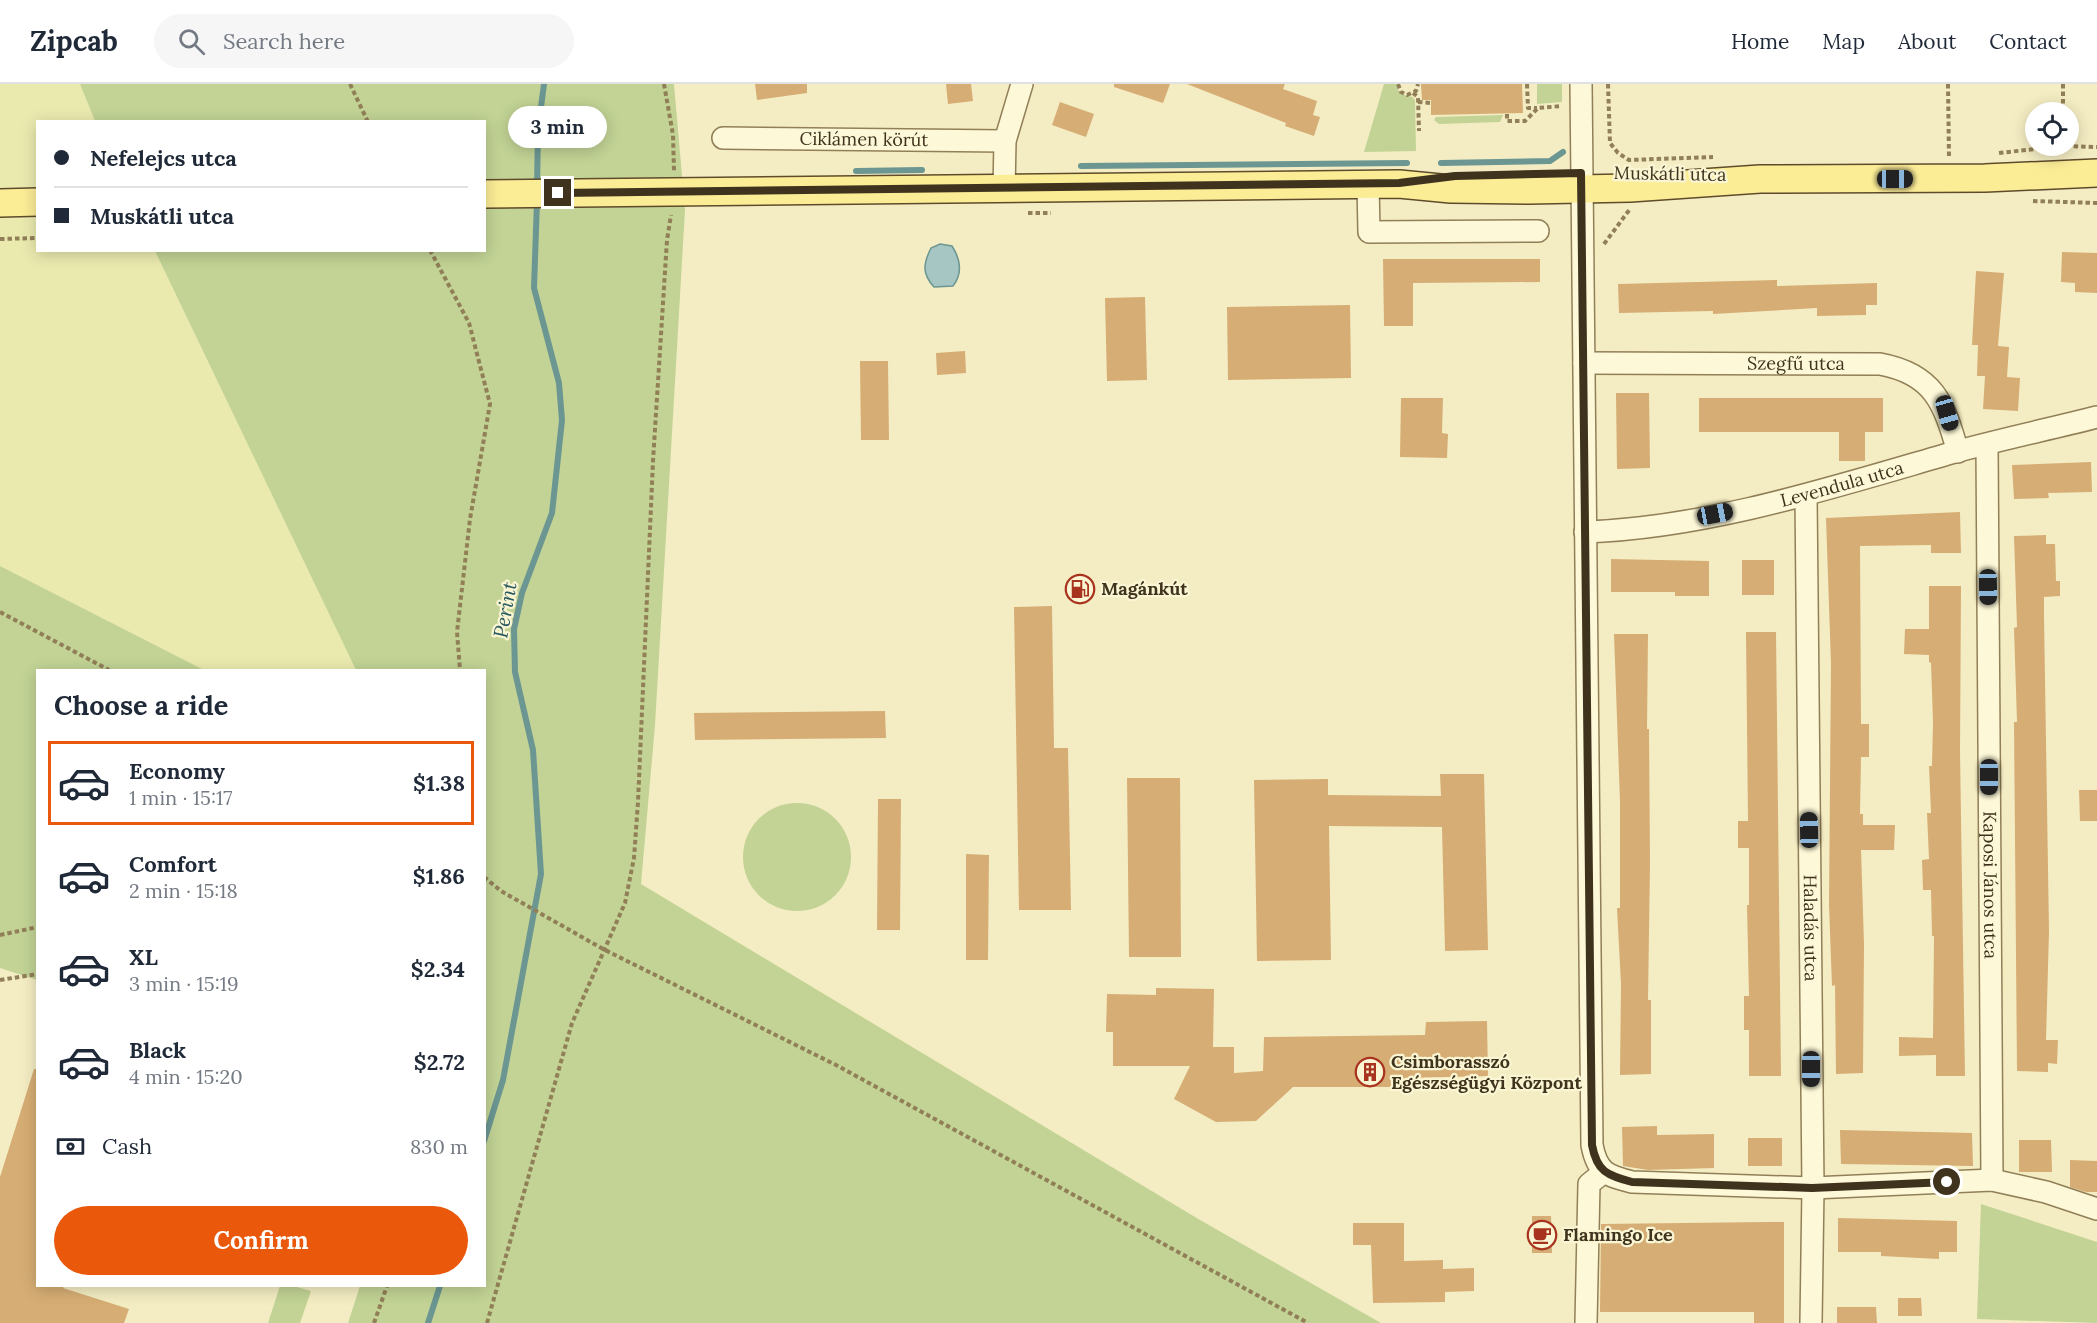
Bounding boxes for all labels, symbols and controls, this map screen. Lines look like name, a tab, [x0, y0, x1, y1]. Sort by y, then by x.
search box	[154, 14, 574, 68]
text: Zipcab	[30, 23, 118, 59]
icon: search	[175, 25, 208, 58]
text: Search here	[223, 27, 345, 55]
text: Home	[1731, 28, 1789, 55]
text: Map	[1822, 28, 1865, 55]
text: About	[1898, 28, 1956, 55]
text: Contact	[1989, 28, 2067, 55]
map controls	[2025, 102, 2079, 156]
button: locate	[2025, 102, 2079, 156]
callout: 3 min	[508, 106, 608, 148]
text: 3 min	[530, 114, 585, 139]
street label: Ciklámen körút	[800, 127, 928, 151]
text: Nefelejcs utca	[90, 144, 237, 172]
street label: Muskátli utca	[1613, 161, 1727, 186]
car	[1877, 170, 1913, 188]
route end	[544, 179, 571, 206]
text: Muskátli utca	[90, 202, 234, 230]
street label: Szegfű utca	[1747, 352, 1845, 375]
car	[1933, 393, 1961, 433]
street label: Levendula utca	[1778, 456, 1906, 512]
car	[1696, 502, 1734, 526]
car	[1979, 569, 1997, 605]
fuel station icon: Magánkút	[1064, 573, 1096, 605]
place label: Magánkút	[1101, 577, 1188, 600]
water label: Perint	[487, 579, 522, 640]
text: Choose a ride	[54, 688, 228, 722]
icon: car	[57, 756, 111, 810]
text: Economy	[129, 757, 225, 785]
car	[1980, 759, 1998, 795]
text: $1.38	[413, 769, 465, 797]
text: 1 min · 15:17	[129, 785, 232, 810]
street label: Kaposi János utca	[1978, 811, 2002, 959]
car	[1800, 812, 1818, 848]
icon: car	[57, 849, 111, 903]
text: Comfort	[129, 850, 217, 878]
text: $1.86	[413, 862, 465, 890]
street label: Haladás utca	[1799, 874, 1823, 982]
text: 2 min · 15:18	[129, 878, 238, 903]
icon: car	[57, 942, 111, 996]
text: XL	[129, 943, 158, 971]
text: $2.34	[411, 955, 465, 983]
text: 3 min · 15:19	[129, 971, 239, 996]
icon: car	[57, 1035, 111, 1089]
text: Black	[129, 1036, 186, 1064]
text: $2.72	[414, 1048, 465, 1076]
place label: Csimborasszó Egészségügyi Központ	[1391, 1050, 1582, 1094]
car	[1802, 1051, 1820, 1087]
building icon: Csimborasszó Egészségügyi Központ	[1354, 1056, 1386, 1088]
text: 4 min · 15:20	[129, 1064, 243, 1089]
icon: cash	[54, 1130, 87, 1163]
text: Cash	[102, 1132, 152, 1160]
text: 830 m	[410, 1134, 468, 1159]
route start	[1933, 1168, 1960, 1195]
button: Confirm	[54, 1206, 468, 1275]
cafe icon: Flamingo Ice	[1526, 1219, 1558, 1251]
place label: Flamingo Ice	[1563, 1223, 1673, 1246]

